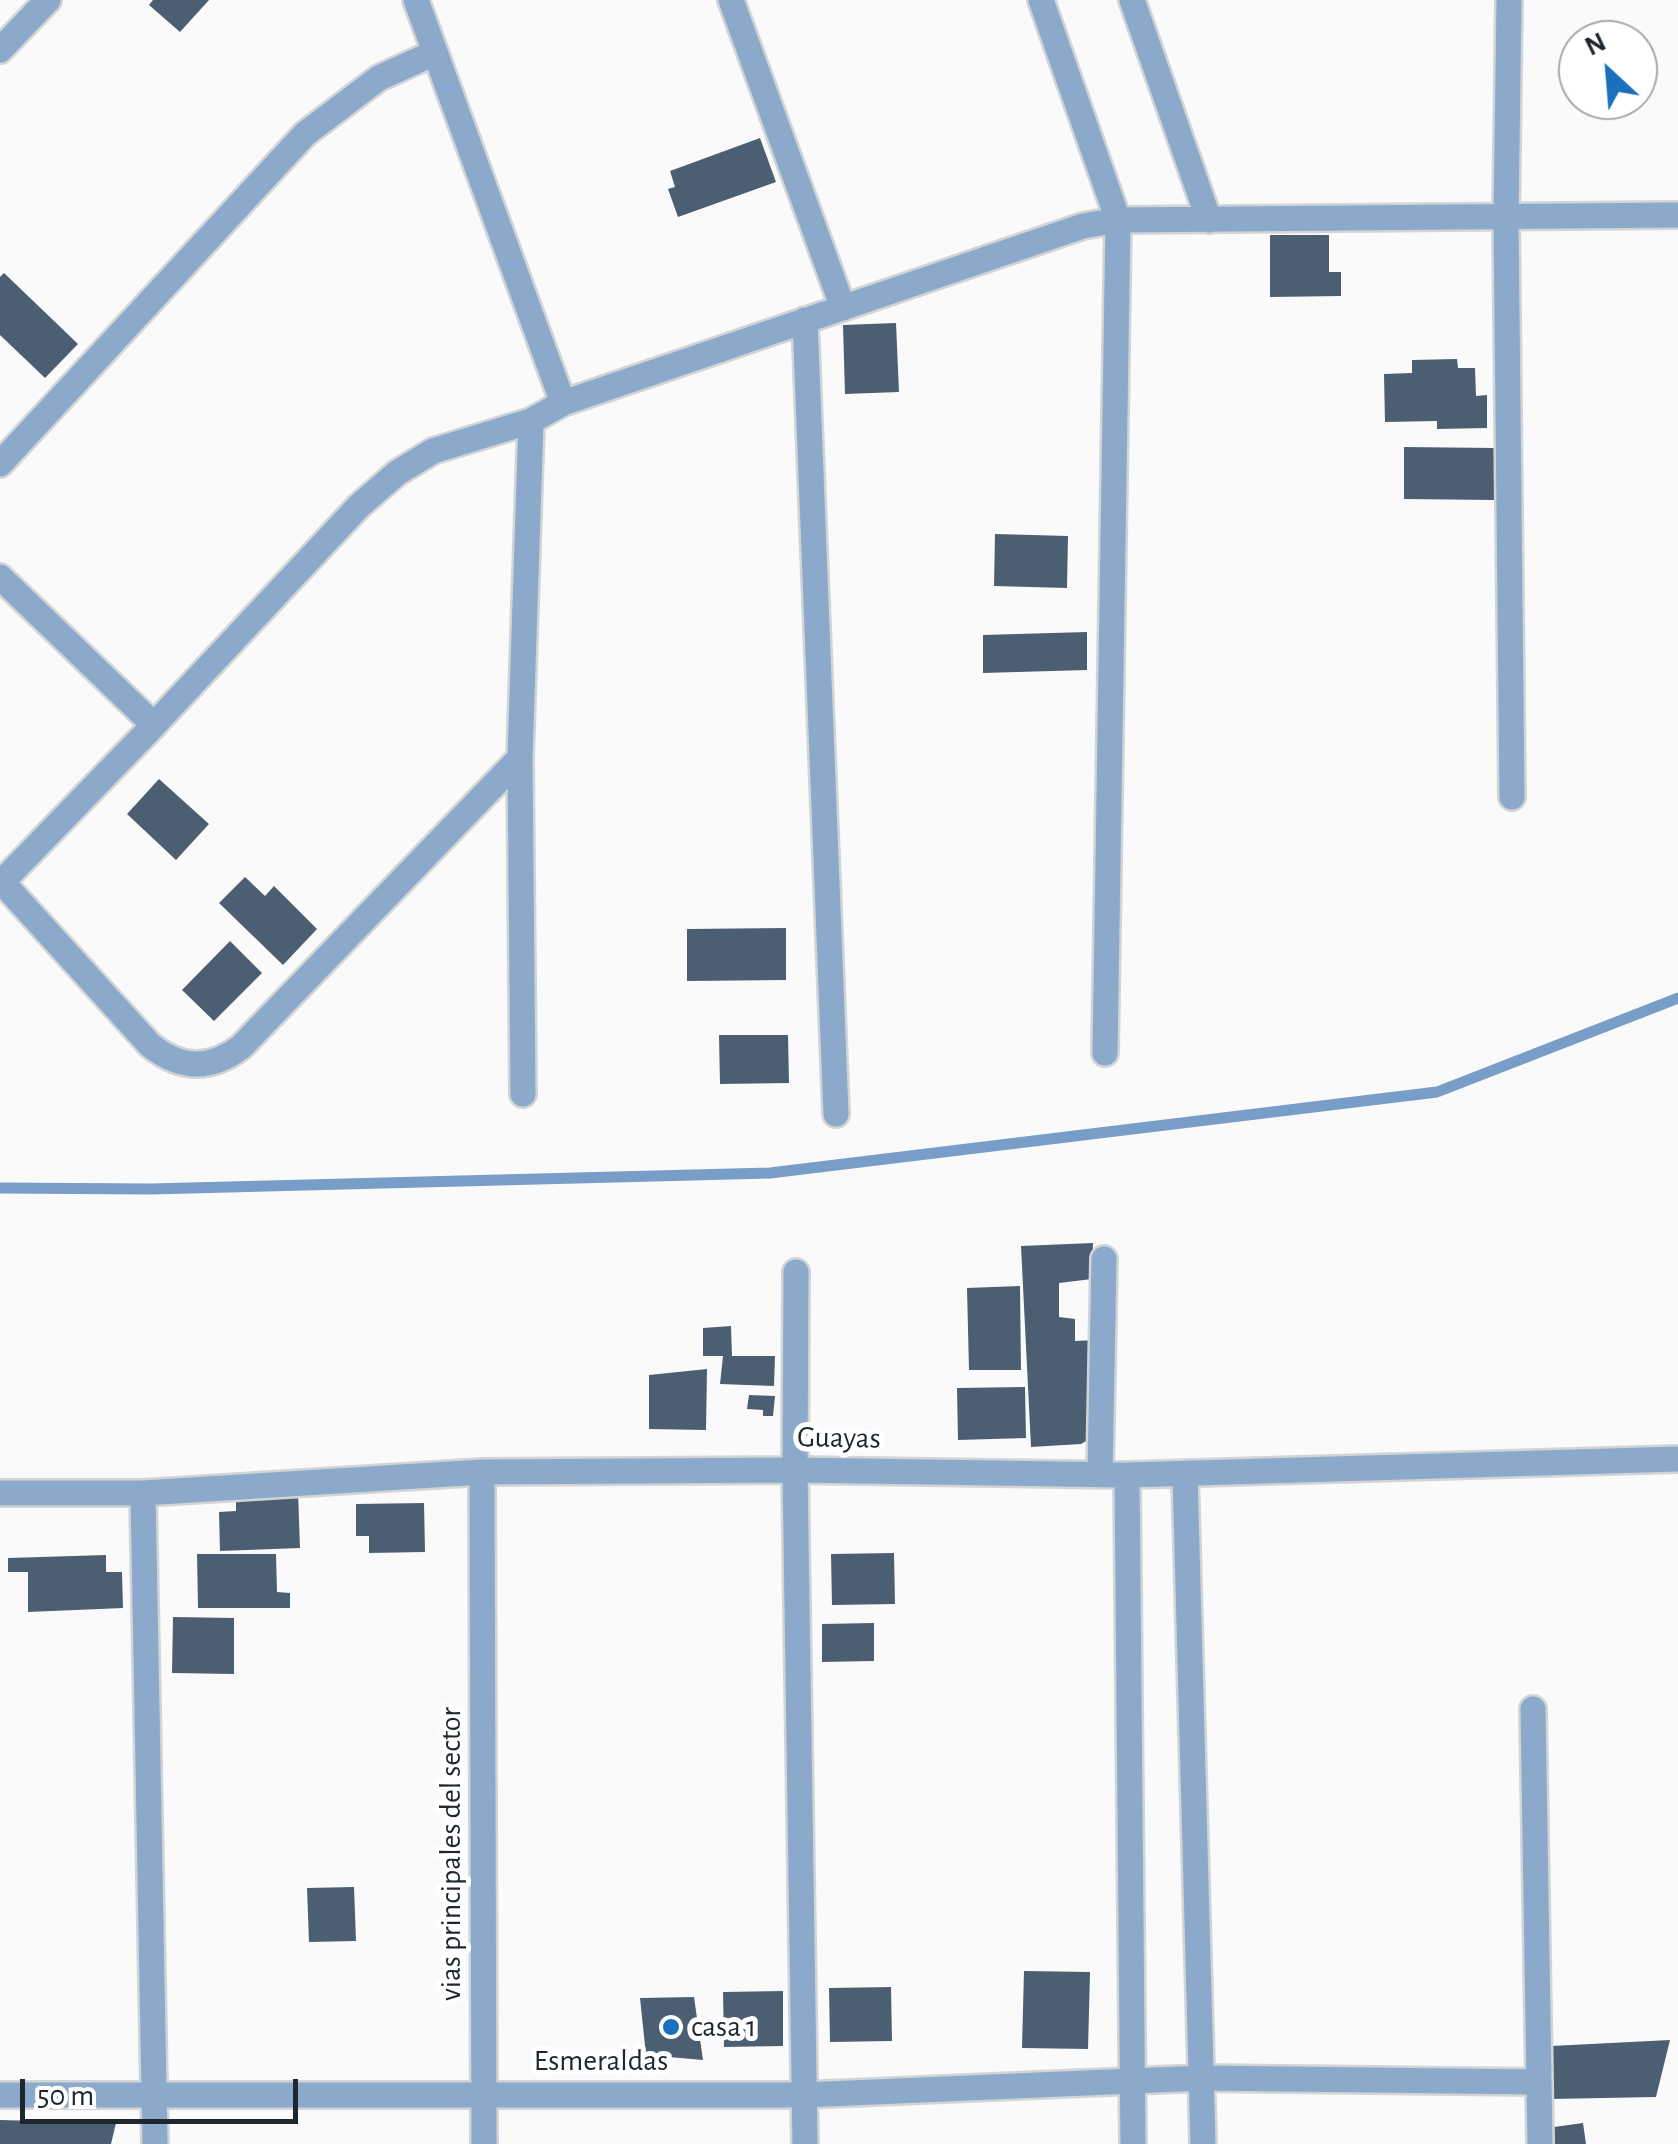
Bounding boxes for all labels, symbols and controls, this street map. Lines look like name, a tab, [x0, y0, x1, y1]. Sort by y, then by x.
north arrow	[1558, 20, 1658, 120]
text: N	[1581, 28, 1611, 62]
street label: Guayas	[797, 1419, 881, 1457]
street label: vias principales del sector	[433, 1707, 469, 2001]
place label: casa 1	[691, 2009, 756, 2045]
marker: casa 1	[660, 2016, 682, 2038]
street label: Esmeraldas	[534, 2043, 668, 2079]
scale bar	[25, 2059, 302, 2121]
text: 50 m	[37, 2081, 94, 2111]

